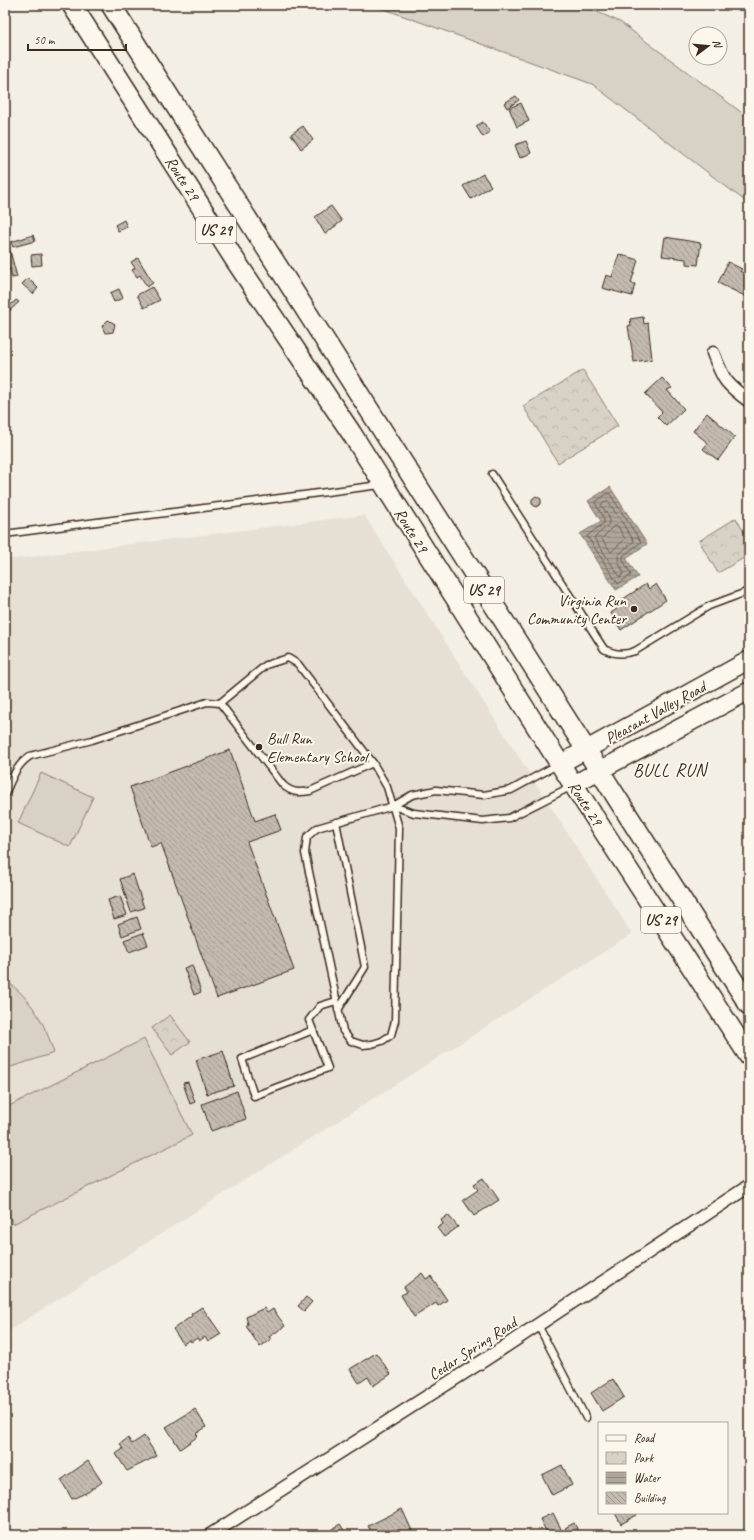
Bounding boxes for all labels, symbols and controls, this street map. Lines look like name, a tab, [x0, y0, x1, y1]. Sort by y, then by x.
scale bar	[28, 26, 126, 52]
north arrow	[688, 26, 728, 66]
text: 50 m	[34, 32, 56, 48]
text: N	[710, 38, 726, 51]
street label: Route 29	[160, 153, 205, 206]
road number: US 29	[196, 217, 236, 243]
street label: Route 29	[390, 505, 434, 558]
road number: US 29	[464, 577, 504, 603]
place label: Virginia Run Community Center	[527, 591, 627, 629]
marker: Virginia Run Community Center	[629, 604, 639, 614]
street label: Pleasant Valley Road	[602, 676, 712, 749]
place label: Bull Run Elementary School	[267, 729, 370, 767]
marker: Bull Run Elementary School	[254, 742, 264, 752]
district label: BULL RUN	[633, 759, 709, 781]
street label: Route 29	[563, 778, 608, 831]
road number: US 29	[641, 907, 681, 933]
street label: Cedar Spring Road	[425, 1311, 523, 1385]
legend	[598, 1422, 728, 1514]
text: Road	[634, 1430, 656, 1446]
text: Park	[634, 1450, 655, 1466]
text: Water	[634, 1470, 662, 1486]
text: Building	[634, 1490, 666, 1506]

